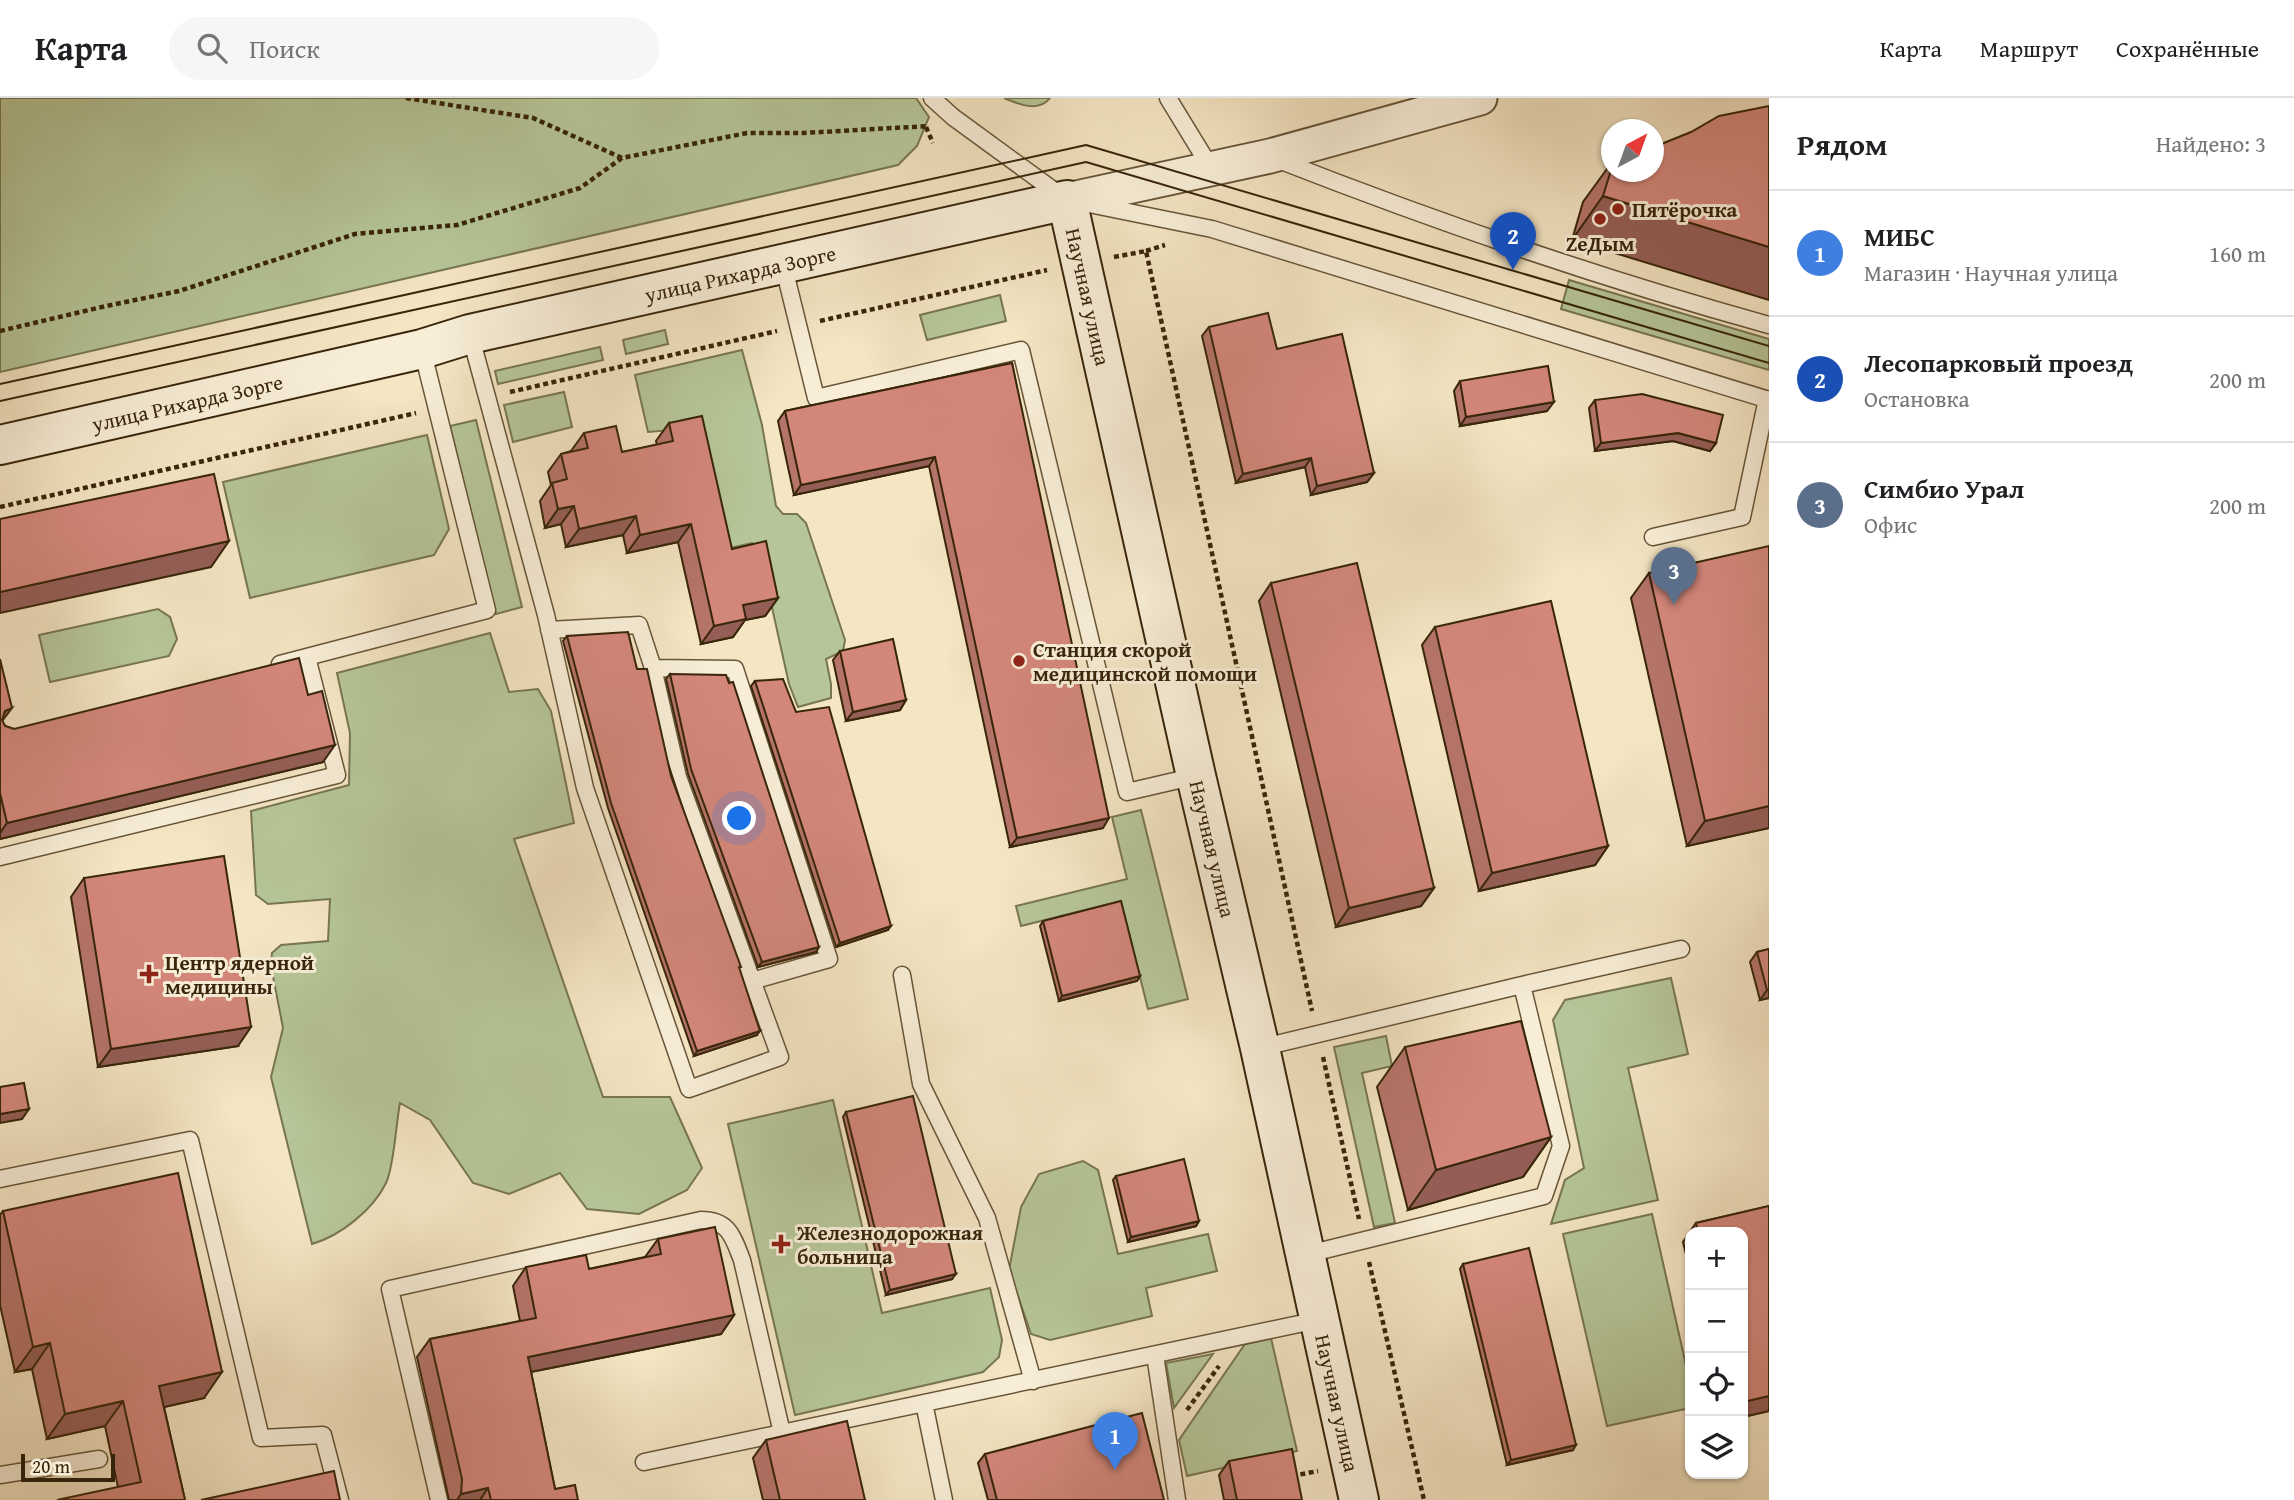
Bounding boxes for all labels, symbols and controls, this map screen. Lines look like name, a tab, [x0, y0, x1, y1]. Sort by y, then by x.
search box	[169, 17, 659, 80]
text: Карта	[35, 24, 127, 72]
icon: search	[193, 29, 231, 67]
text: Поиск	[249, 29, 320, 68]
text: Карта	[1880, 31, 1942, 66]
text: Маршрут	[1980, 31, 2078, 66]
text: Сохранённые	[2116, 31, 2259, 66]
north arrow	[1601, 119, 1664, 182]
text: Рядом	[1797, 122, 1888, 166]
text: Найдено: 3	[2156, 127, 2266, 160]
place label: Пятёрочка	[1632, 194, 1738, 225]
marker: Пятёрочка	[1610, 201, 1626, 217]
marker: ZeДым	[1592, 211, 1608, 227]
pin: 2	[1490, 212, 1536, 270]
text: МИБС	[1864, 217, 1935, 256]
street label: Научная улица	[1058, 225, 1119, 368]
place label: ZeДым	[1566, 228, 1634, 259]
street label: улица Рихарда Зорге	[641, 237, 839, 310]
text: 1	[1814, 237, 1826, 270]
text: 160 m	[2209, 237, 2266, 270]
text: Магазин · Научная улица	[1864, 256, 2118, 289]
text: Лесопарковый проезд	[1864, 343, 2133, 382]
text: 2	[1814, 363, 1826, 396]
text: 200 m	[2209, 363, 2266, 396]
street label: улица Рихарда Зорге	[88, 366, 286, 439]
text: Остановка	[1864, 382, 1970, 415]
text: Симбио Урал	[1864, 469, 2024, 508]
text: 3	[1814, 489, 1826, 522]
text: 200 m	[2209, 489, 2266, 522]
text: Офис	[1864, 508, 1917, 541]
pin: 3	[1651, 547, 1697, 605]
place label: Станция скорой медицинской помощи	[1033, 634, 1257, 689]
marker: Станция скорой медицинской помощи	[1011, 653, 1027, 669]
street label: Научная улица	[1182, 777, 1244, 921]
your location	[722, 801, 756, 835]
place label: Центр ядерной медицины	[165, 947, 314, 1002]
marker: Центр ядерной медицины	[139, 964, 159, 984]
place label: Железнодорожная больница	[796, 1217, 983, 1272]
map controls	[1685, 1227, 1748, 1479]
button: +	[1685, 1227, 1748, 1290]
marker: Железнодорожная больница	[771, 1234, 791, 1254]
button: −	[1685, 1290, 1748, 1353]
street label: Научная улица	[1308, 1331, 1368, 1475]
button: locate	[1685, 1353, 1748, 1416]
pin: 1	[1092, 1412, 1138, 1470]
button: layers	[1685, 1416, 1748, 1479]
scale bar	[21, 1451, 116, 1483]
text: 20 m	[32, 1452, 70, 1480]

